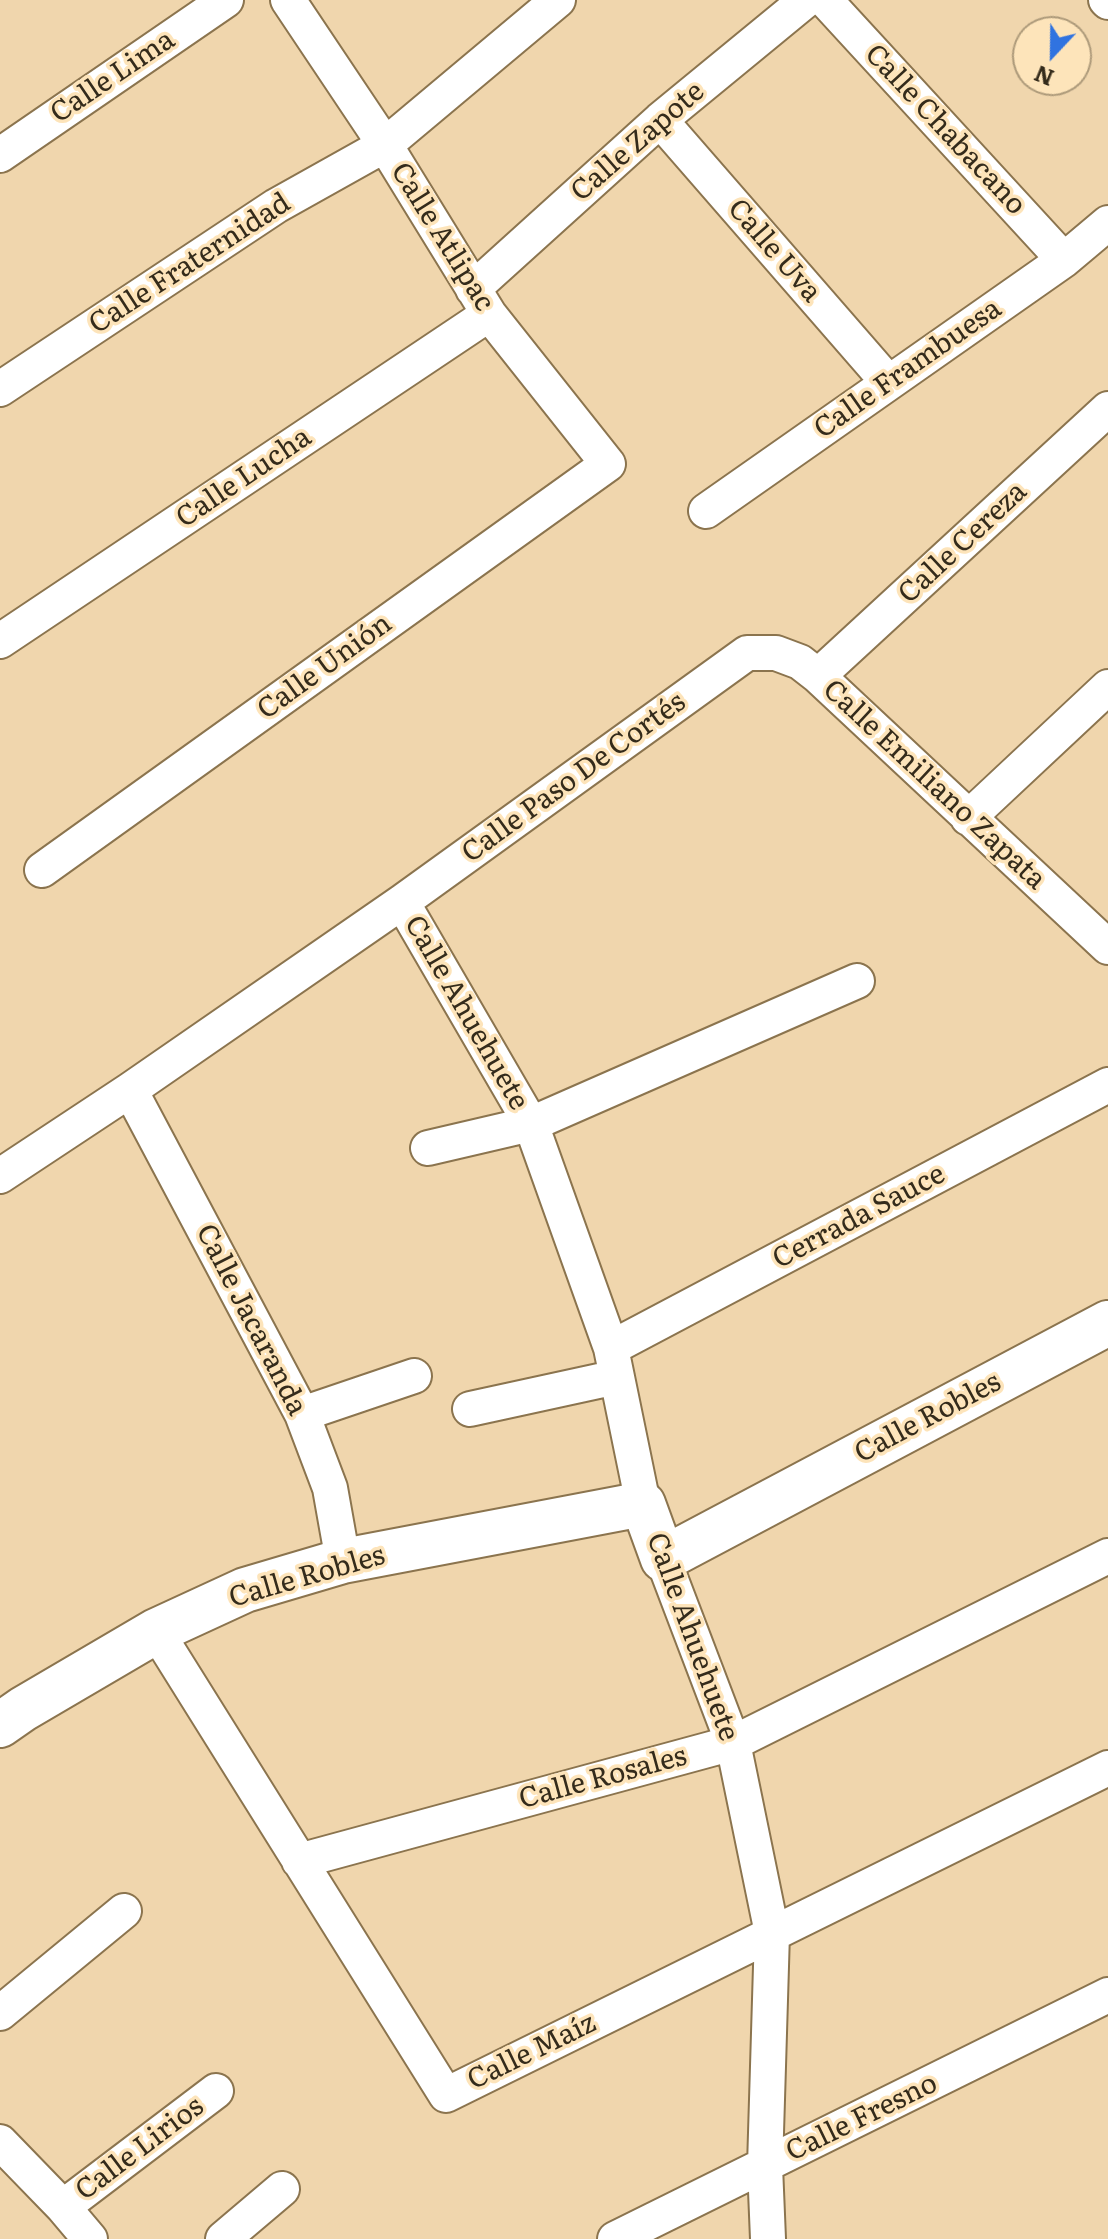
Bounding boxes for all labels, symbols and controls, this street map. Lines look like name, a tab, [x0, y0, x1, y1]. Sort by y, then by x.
north arrow	[1012, 16, 1092, 96]
street label: Calle Lima	[45, 23, 181, 131]
street label: Calle Chabacano	[858, 38, 1032, 222]
text: N	[1029, 58, 1058, 96]
street label: Calle Zapote	[565, 75, 711, 209]
street label: Calle Atlipac	[383, 157, 501, 317]
street label: Calle Fraternidad	[83, 186, 297, 342]
street label: Calle Uva	[720, 193, 828, 309]
street label: Calle Frambuesa	[808, 292, 1008, 446]
street label: Calle Lucha	[170, 421, 318, 535]
street label: Calle Cereza	[892, 475, 1034, 611]
street label: Calle Unión	[251, 607, 399, 727]
street label: Calle Emiliano Zapata	[816, 673, 1052, 897]
street label: Calle Paso De Cortés	[456, 686, 692, 870]
street label: Calle Ahuehuete	[397, 910, 535, 1116]
street label: Cerrada Sauce	[767, 1158, 951, 1276]
street label: Calle Jacaranda	[188, 1219, 314, 1421]
street label: Calle Robles	[849, 1365, 1007, 1471]
street label: Calle Ahuehuete	[639, 1529, 745, 1745]
street label: Calle Robles	[225, 1539, 389, 1615]
street label: Calle Rosales	[516, 1740, 690, 1816]
street label: Calle Maíz	[462, 2007, 602, 2097]
street label: Calle Fresno	[781, 2067, 943, 2169]
street label: Calle Lirios	[69, 2090, 211, 2208]

